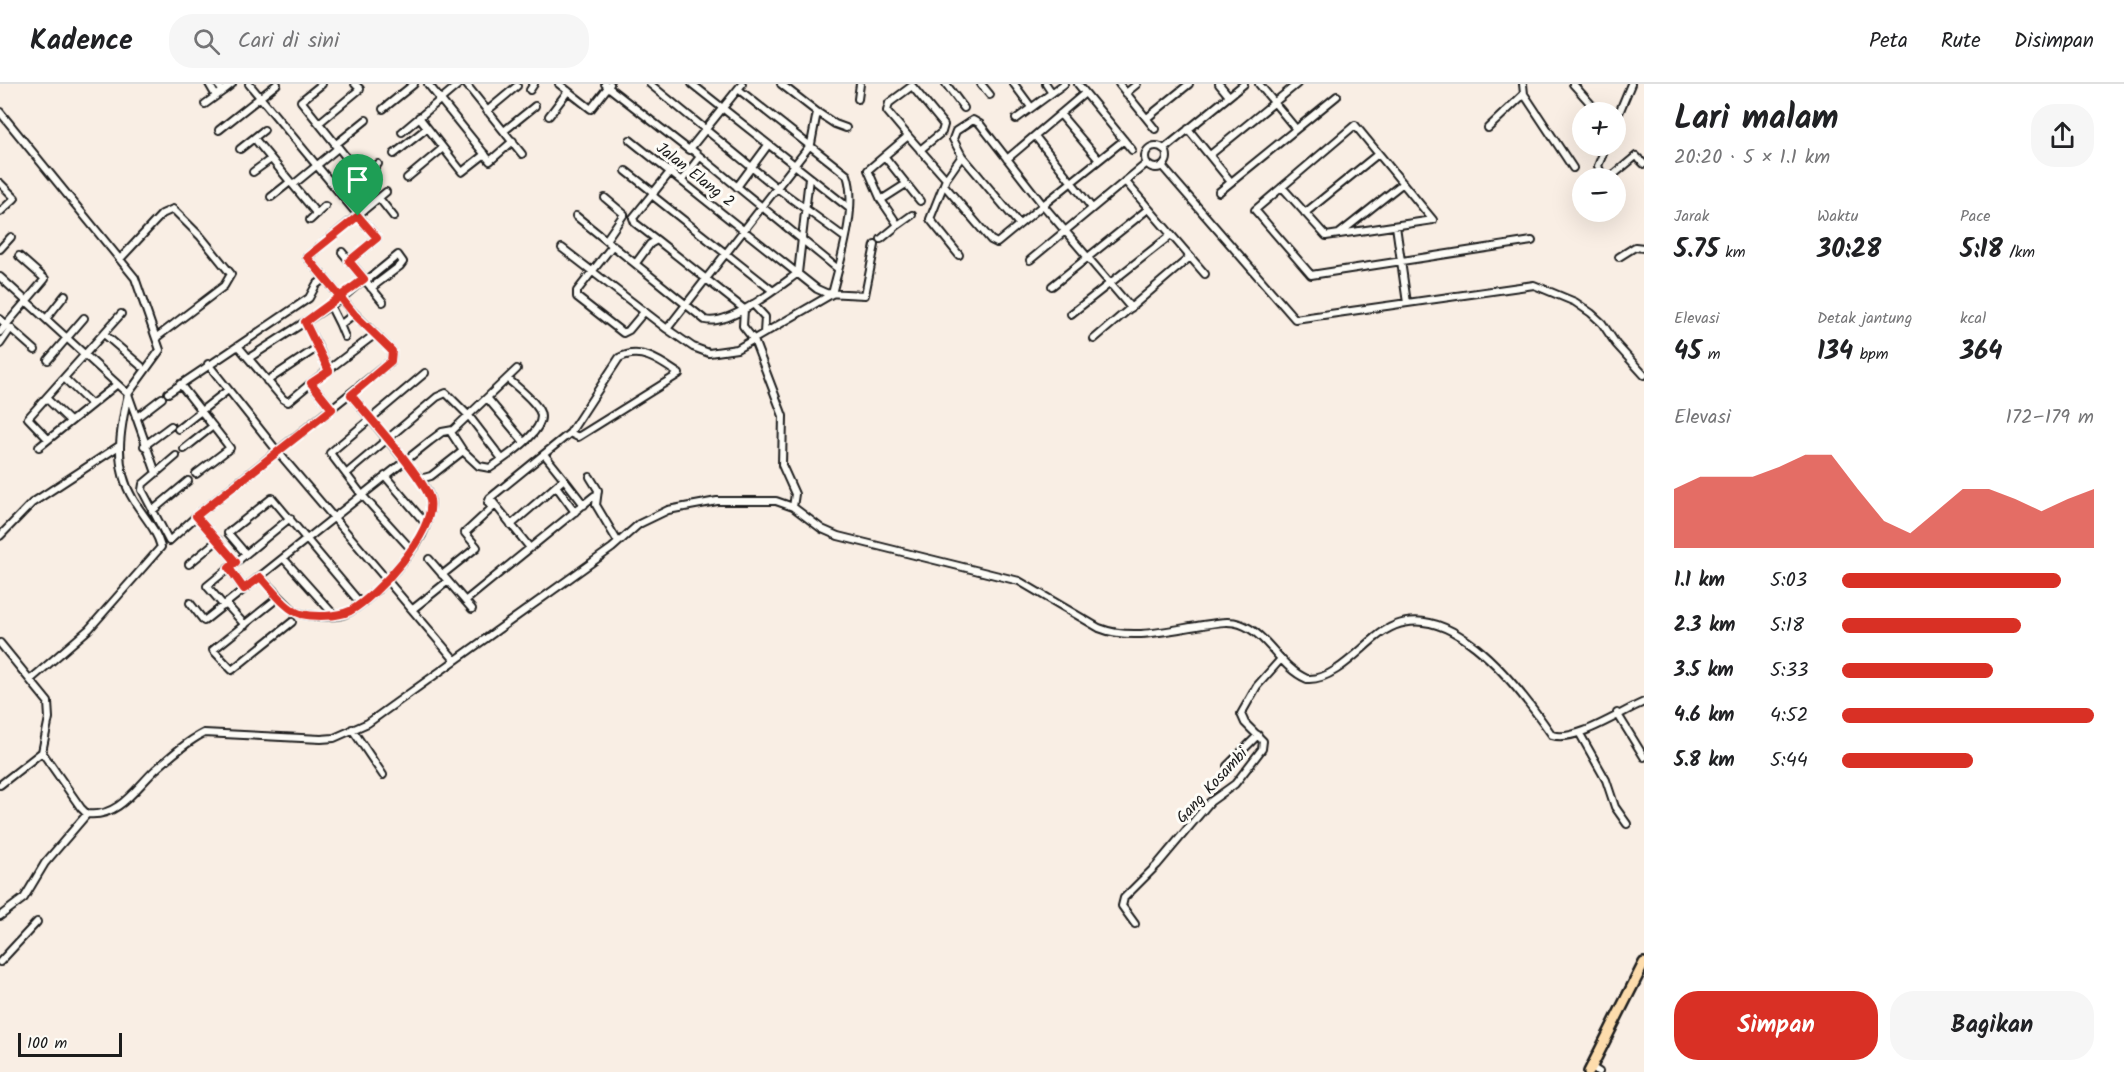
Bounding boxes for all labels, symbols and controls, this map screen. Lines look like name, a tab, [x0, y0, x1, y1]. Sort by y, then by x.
search box	[169, 14, 589, 68]
text: Kadence	[30, 19, 133, 64]
text: Cari di sini	[238, 24, 339, 59]
icon: search	[190, 25, 223, 58]
text: Peta	[1869, 25, 1908, 58]
text: Rute	[1941, 25, 1981, 58]
text: Disimpan	[2014, 25, 2094, 58]
text: Lari malam	[1674, 93, 1839, 146]
map controls	[1572, 102, 1626, 222]
button: +	[1572, 102, 1626, 156]
button: share	[2031, 104, 2094, 167]
street label: Jalan Elang 2	[650, 136, 740, 214]
text: 20:20 · 5 × 1.1 km	[1674, 142, 1830, 174]
pin	[332, 154, 383, 216]
icon: arrive	[341, 163, 374, 196]
button: −	[1572, 168, 1626, 222]
text: Jarak	[1674, 204, 1709, 229]
text: Waktu	[1817, 204, 1858, 229]
text: Pace	[1960, 204, 1991, 229]
text: 5.75	[1674, 229, 1719, 271]
text: 30:28	[1817, 229, 1881, 271]
text: 5:18	[1960, 229, 2003, 271]
text: km	[1719, 240, 1745, 265]
text: /km	[2003, 240, 2035, 265]
text: Elevasi	[1674, 306, 1719, 331]
text: Detak jantung	[1817, 306, 1912, 331]
text: kcal	[1960, 306, 1986, 331]
text: 45	[1674, 331, 1701, 373]
text: 134	[1817, 331, 1853, 373]
text: 364	[1960, 331, 2002, 373]
text: m	[1701, 342, 1720, 367]
text: bpm	[1853, 342, 1888, 367]
text: Elevasi	[1674, 402, 1731, 434]
text: 172–179 m	[2005, 402, 2094, 434]
text: 1.1 km	[1674, 565, 1725, 597]
text: 5:03	[1770, 565, 1807, 597]
text: 2.3 km	[1674, 610, 1735, 642]
text: 5:18	[1770, 610, 1804, 642]
text: 3.5 km	[1674, 655, 1734, 687]
text: 5:33	[1770, 655, 1809, 687]
text: 4.6 km	[1674, 700, 1734, 732]
text: 4:52	[1770, 700, 1808, 732]
street label: Gang Kosambi	[1170, 742, 1255, 830]
text: 5.8 km	[1674, 745, 1735, 777]
text: 5:44	[1770, 745, 1808, 777]
button: Simpan	[1674, 991, 1878, 1060]
button: Bagikan	[1890, 991, 2094, 1060]
scale bar	[18, 1030, 122, 1058]
text: 100 m	[27, 1031, 67, 1056]

